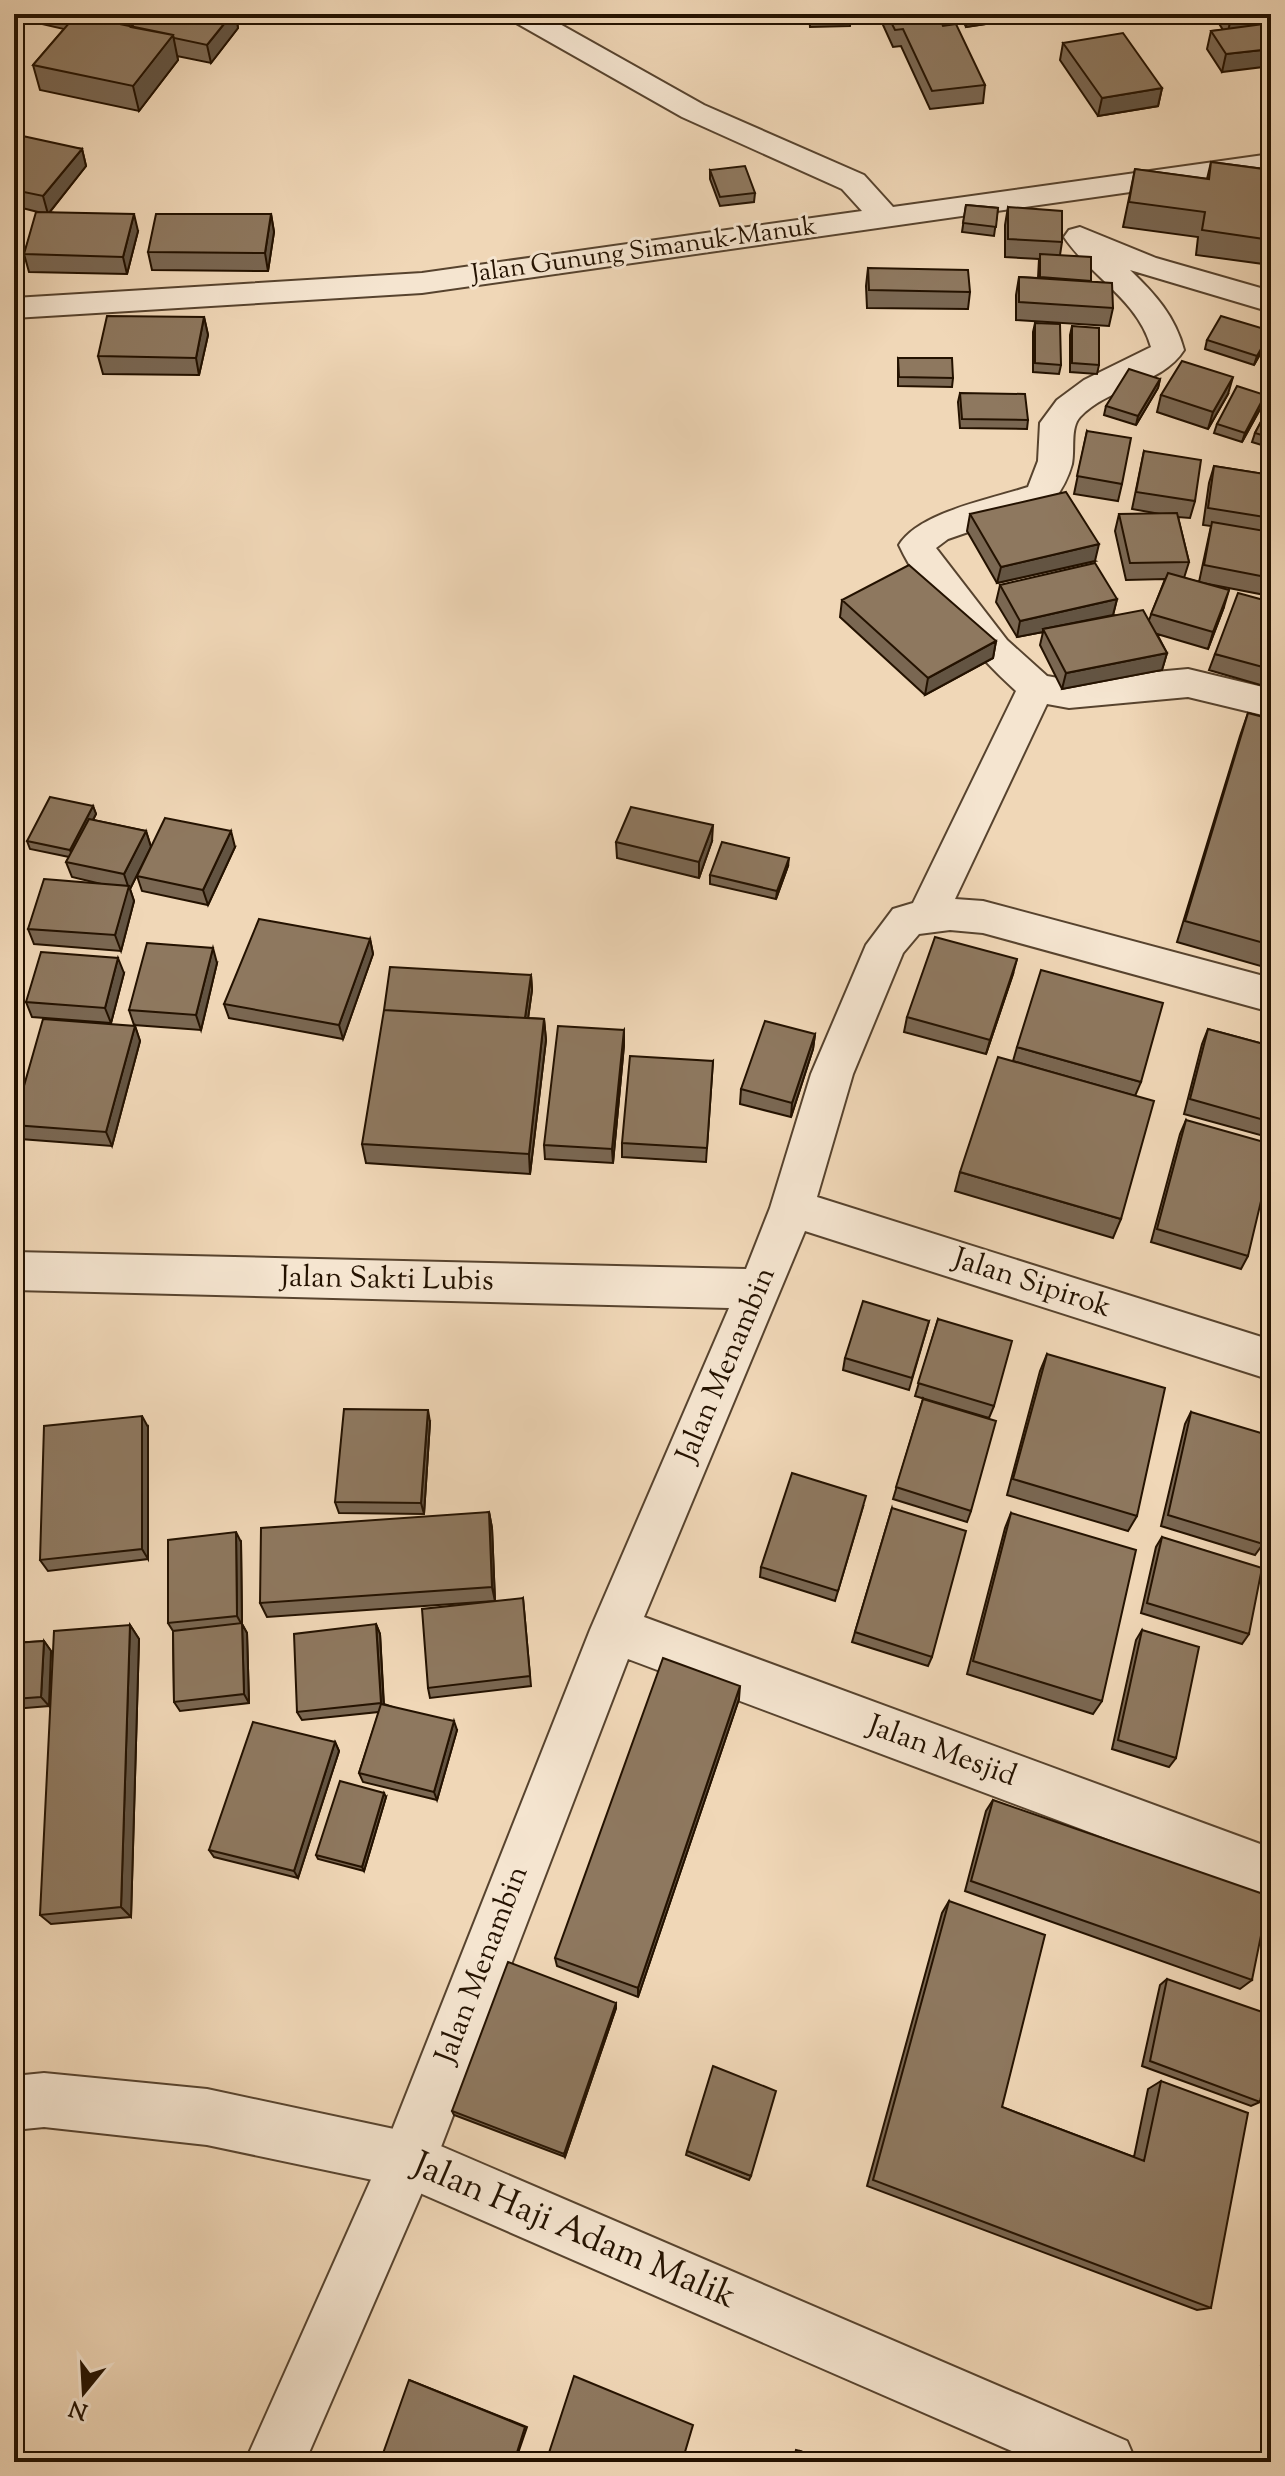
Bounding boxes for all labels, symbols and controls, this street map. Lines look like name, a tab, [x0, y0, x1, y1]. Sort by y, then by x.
street label: Jalan Gunung Simanuk-Manuk	[467, 208, 819, 294]
street label: Jalan Sipirok	[945, 1238, 1117, 1330]
street label: Jalan Sakti Lubis	[278, 1257, 494, 1303]
street label: Jalan Menambin	[666, 1260, 788, 1471]
street label: Jalan Mesjid	[860, 1705, 1022, 1799]
street label: Jalan Menambin	[425, 1860, 541, 2072]
street label: Jalan Haji Adam Malik	[402, 2140, 744, 2324]
north arrow	[44, 2352, 124, 2432]
text: N	[65, 2390, 92, 2426]

